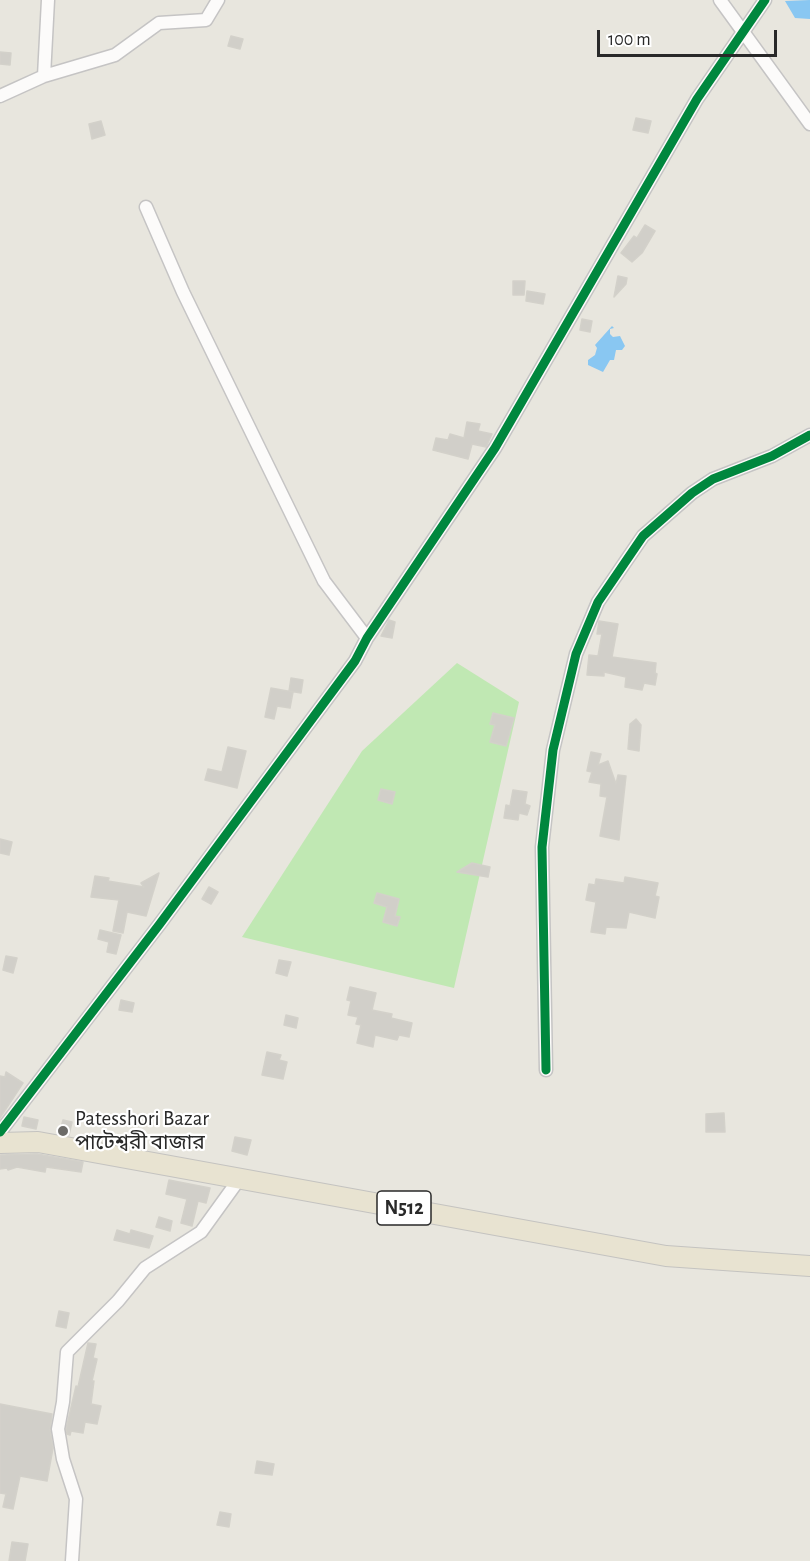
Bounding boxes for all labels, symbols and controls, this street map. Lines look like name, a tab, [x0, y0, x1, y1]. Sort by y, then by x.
scale bar	[600, 18, 780, 56]
text: 100 m	[608, 31, 651, 49]
place label: Patesshori Bazar পাটেশ্বরী বাজার	[75, 1106, 209, 1156]
marker: Patesshori Bazar পাটেশ্বরী বাজার	[56, 1124, 70, 1138]
road number: N512	[377, 1191, 431, 1225]

